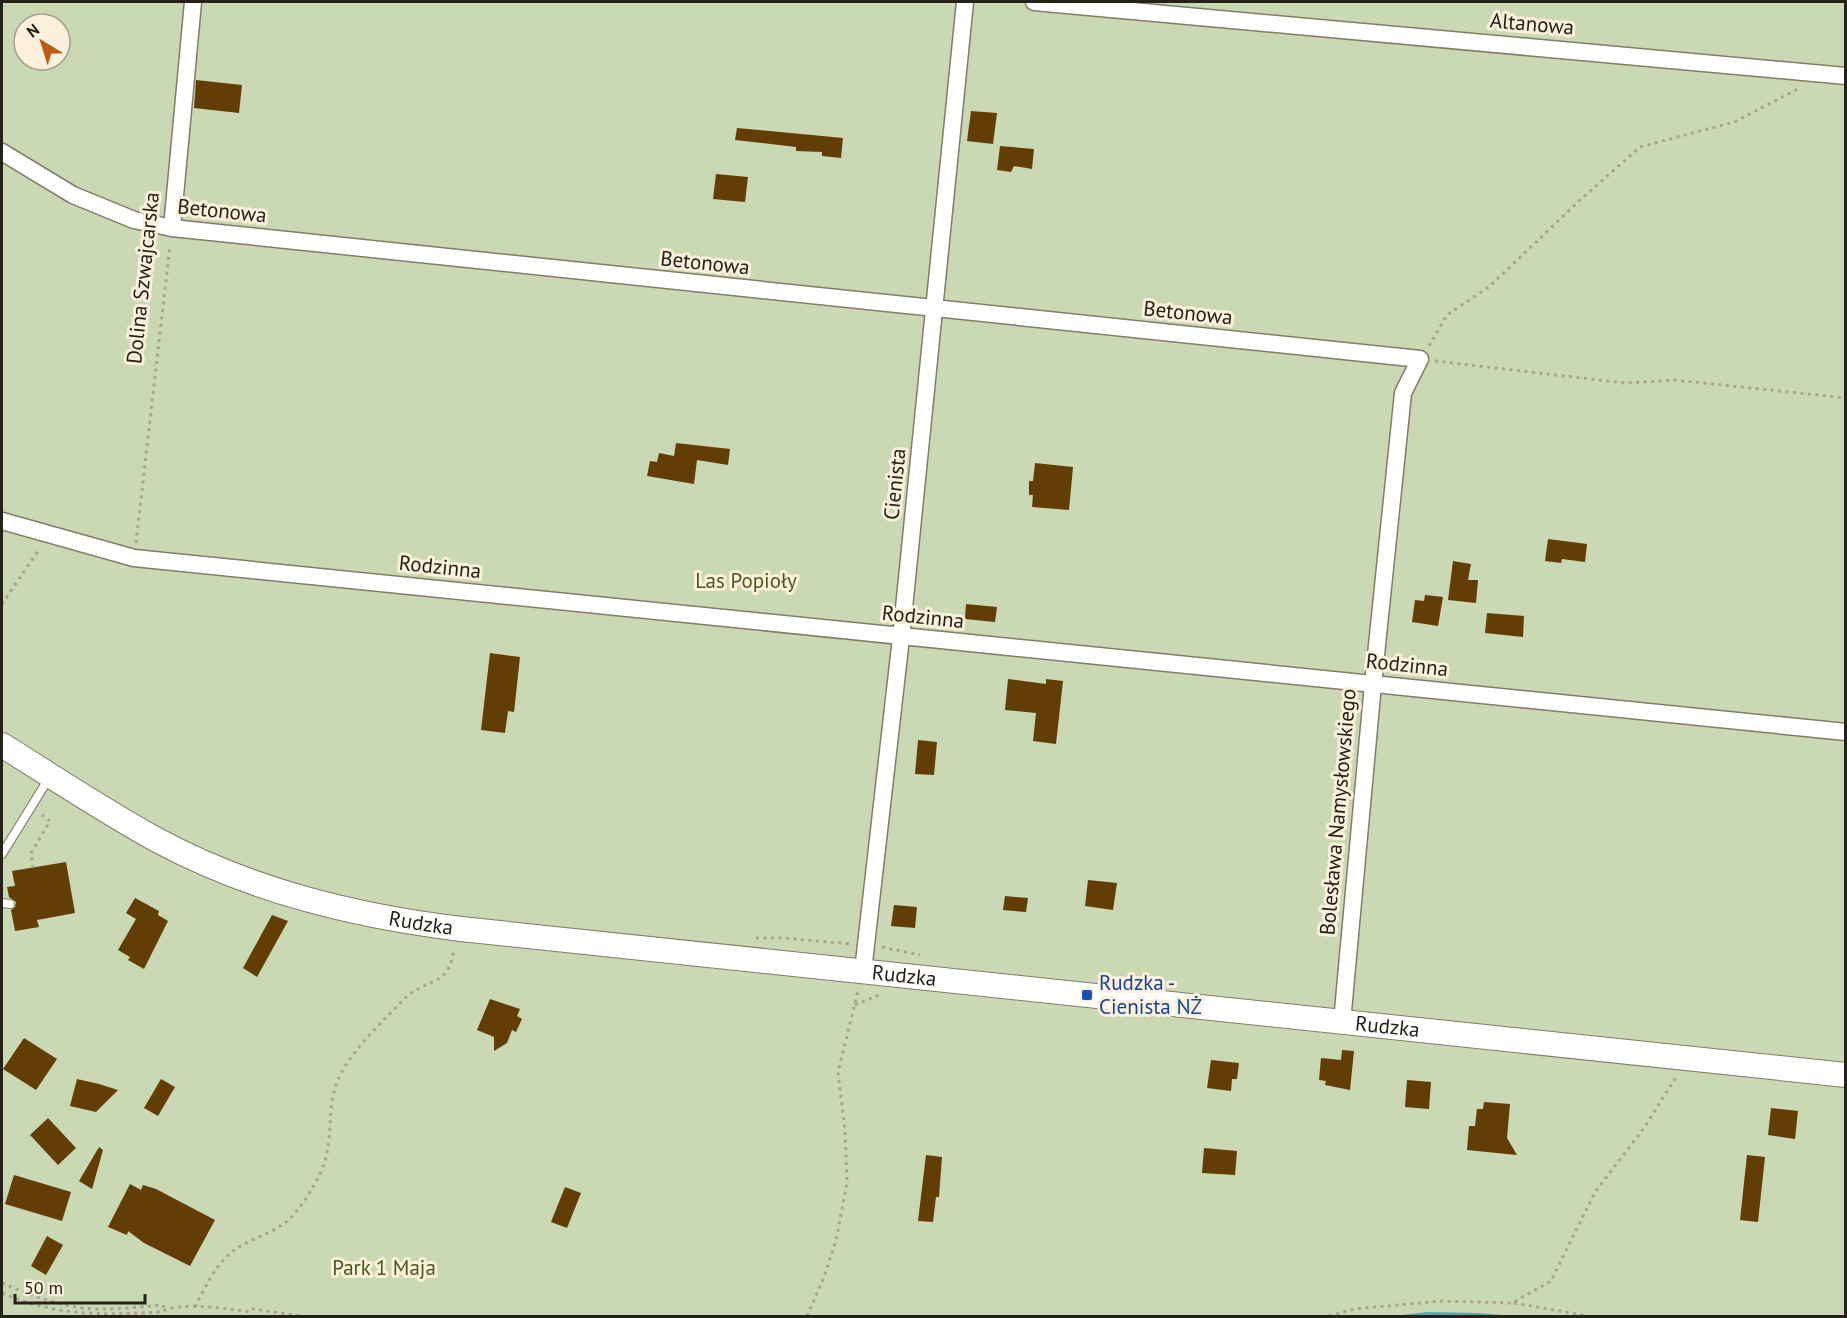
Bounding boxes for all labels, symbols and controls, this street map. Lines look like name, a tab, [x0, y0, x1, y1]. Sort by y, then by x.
street label: Altanowa	[1489, 6, 1575, 41]
north arrow	[12, 12, 72, 72]
text: N	[22, 19, 43, 41]
street label: Dolina Szwajcarska	[120, 191, 165, 365]
street label: Betonowa	[176, 192, 268, 229]
street label: Betonowa	[659, 244, 751, 281]
street label: Betonowa	[1142, 294, 1234, 331]
street label: Cienista	[877, 447, 912, 521]
street label: Rodzinna	[398, 549, 482, 584]
park label: Las Popioły	[695, 567, 797, 594]
street label: Rodzinna	[881, 599, 965, 634]
street label: Rodzinna	[1365, 647, 1449, 682]
street label: Bolesława Namysłowskiego	[1313, 688, 1362, 936]
street label: Rudzka	[387, 904, 455, 941]
street label: Rudzka	[871, 958, 938, 992]
place label: Rudzka - Cienista NŻ	[1099, 969, 1202, 1020]
marker: Rudzka - Cienista NŻ	[1080, 988, 1094, 1002]
street label: Rudzka	[1354, 1009, 1421, 1043]
park label: Park 1 Maja	[332, 1254, 436, 1281]
scale bar	[15, 1267, 146, 1305]
text: 50 m	[24, 1276, 63, 1299]

